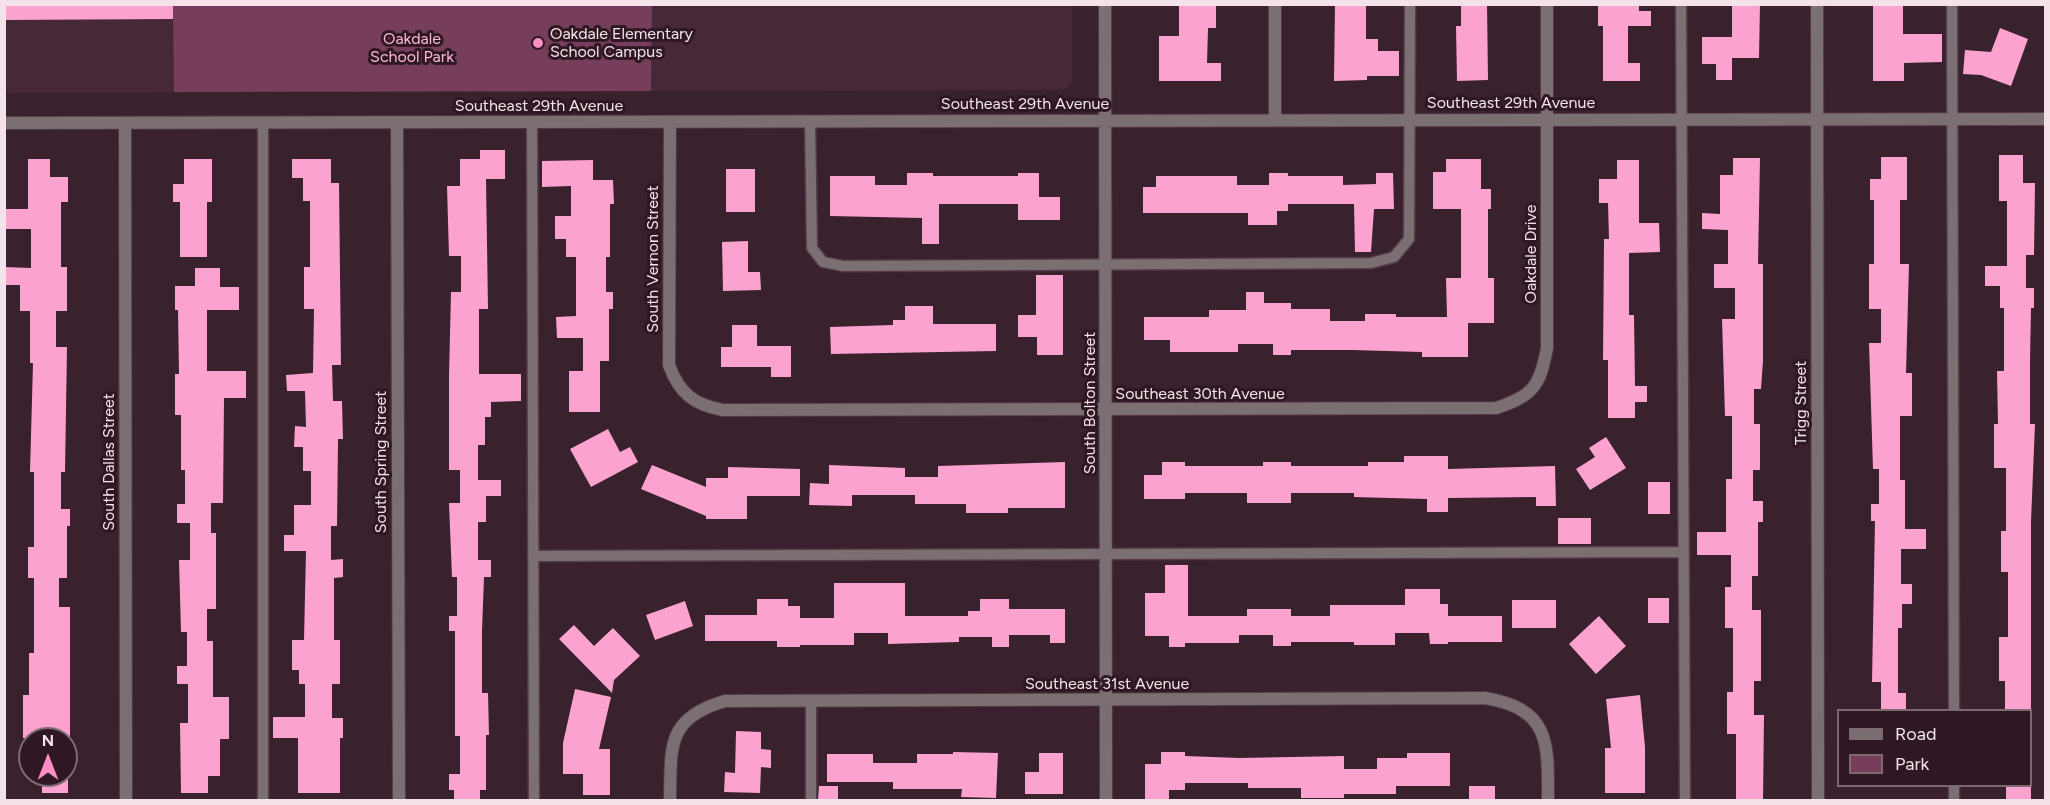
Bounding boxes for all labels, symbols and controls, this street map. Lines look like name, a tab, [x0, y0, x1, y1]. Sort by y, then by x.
place label: Oakdale Elementary School Campus	[550, 24, 693, 62]
park label: Oakdale School Park	[370, 29, 454, 67]
marker: Oakdale Elementary School Campus	[531, 36, 545, 50]
street label: Southeast 29th Avenue	[1427, 93, 1595, 113]
street label: Southeast 29th Avenue	[941, 94, 1109, 114]
street label: Southeast 29th Avenue	[455, 96, 623, 116]
street label: South Vernon Street	[643, 185, 663, 333]
street label: Oakdale Drive	[1521, 205, 1541, 303]
street label: South Bolton Street	[1080, 332, 1100, 474]
street label: Trigg Street	[1791, 361, 1811, 445]
street label: Southeast 30th Avenue	[1115, 384, 1285, 404]
street label: South Spring Street	[371, 391, 391, 533]
street label: South Dallas Street	[99, 393, 119, 531]
street label: Southeast 31st Avenue	[1025, 674, 1189, 694]
legend	[1837, 709, 2032, 787]
text: Road	[1895, 723, 1936, 745]
north arrow	[18, 727, 78, 787]
text: N	[42, 731, 54, 750]
text: Park	[1895, 753, 1929, 775]

